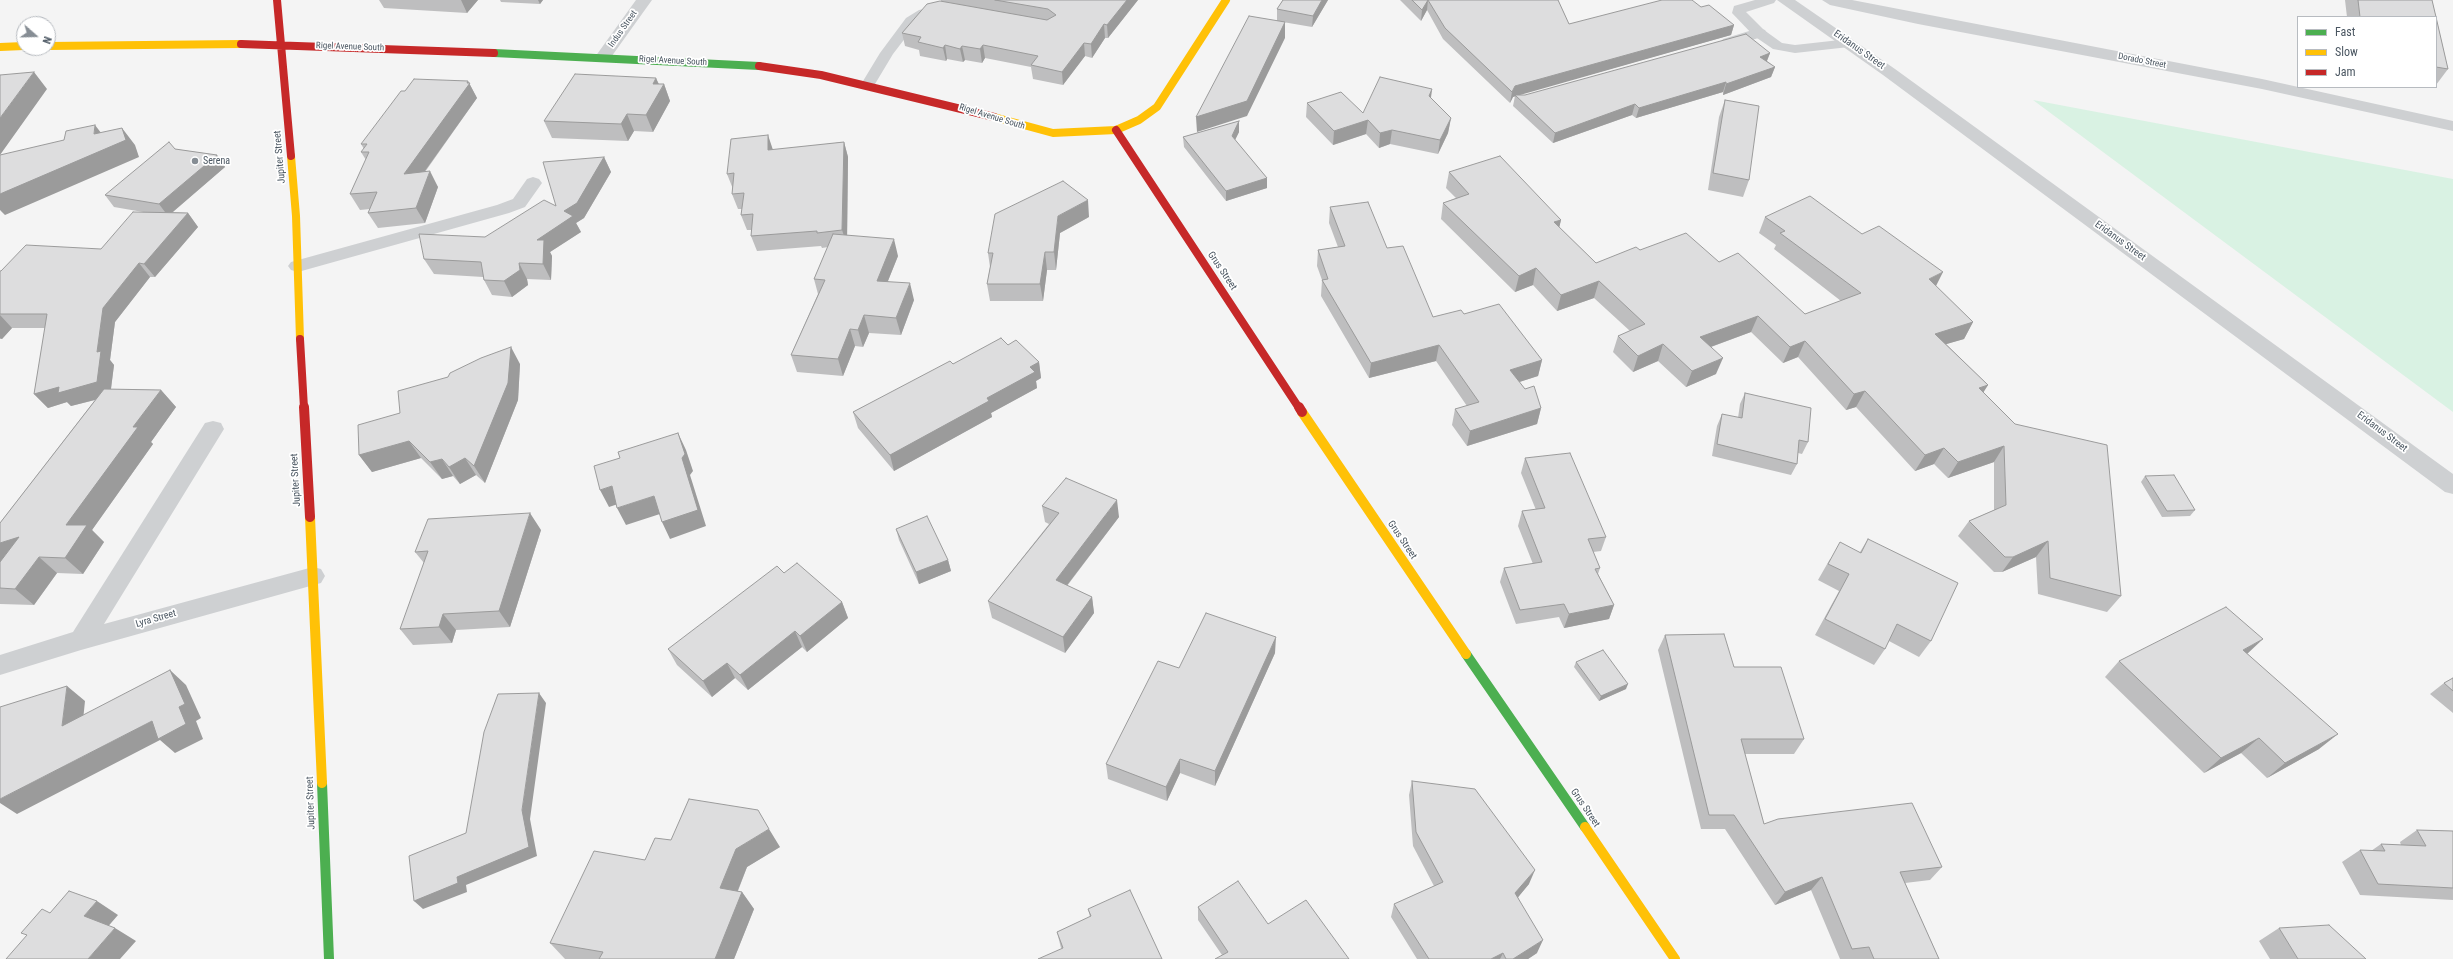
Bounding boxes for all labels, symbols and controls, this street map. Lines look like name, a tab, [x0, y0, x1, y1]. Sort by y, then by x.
street label: Indus Street	[606, 8, 640, 50]
north arrow	[16, 16, 56, 56]
legend	[2297, 16, 2437, 88]
text: Fast	[2335, 25, 2355, 39]
street label: Eridanus Street	[1831, 28, 1887, 72]
text: N	[40, 35, 54, 45]
street label: Rigel Avenue South	[316, 40, 384, 54]
text: Slow	[2335, 45, 2358, 59]
street label: Dorado Street	[2117, 51, 2167, 71]
street label: Rigel Avenue South	[639, 54, 707, 68]
text: Jam	[2335, 65, 2356, 79]
street label: Rigel Avenue South	[958, 102, 1026, 132]
street label: Jupiter Street	[272, 130, 288, 184]
place label: Serena	[203, 155, 230, 167]
marker: Serena	[190, 156, 200, 166]
street label: Eridanus Street	[2092, 219, 2148, 263]
street label: Grus Street	[1205, 249, 1239, 293]
street label: Eridanus Street	[2354, 409, 2410, 455]
street label: Jupiter Street	[289, 453, 303, 507]
street label: Grus Street	[1385, 518, 1419, 562]
street label: Lyra Street	[134, 607, 178, 631]
street label: Jupiter Street	[304, 776, 318, 830]
street label: Grus Street	[1568, 786, 1602, 830]

